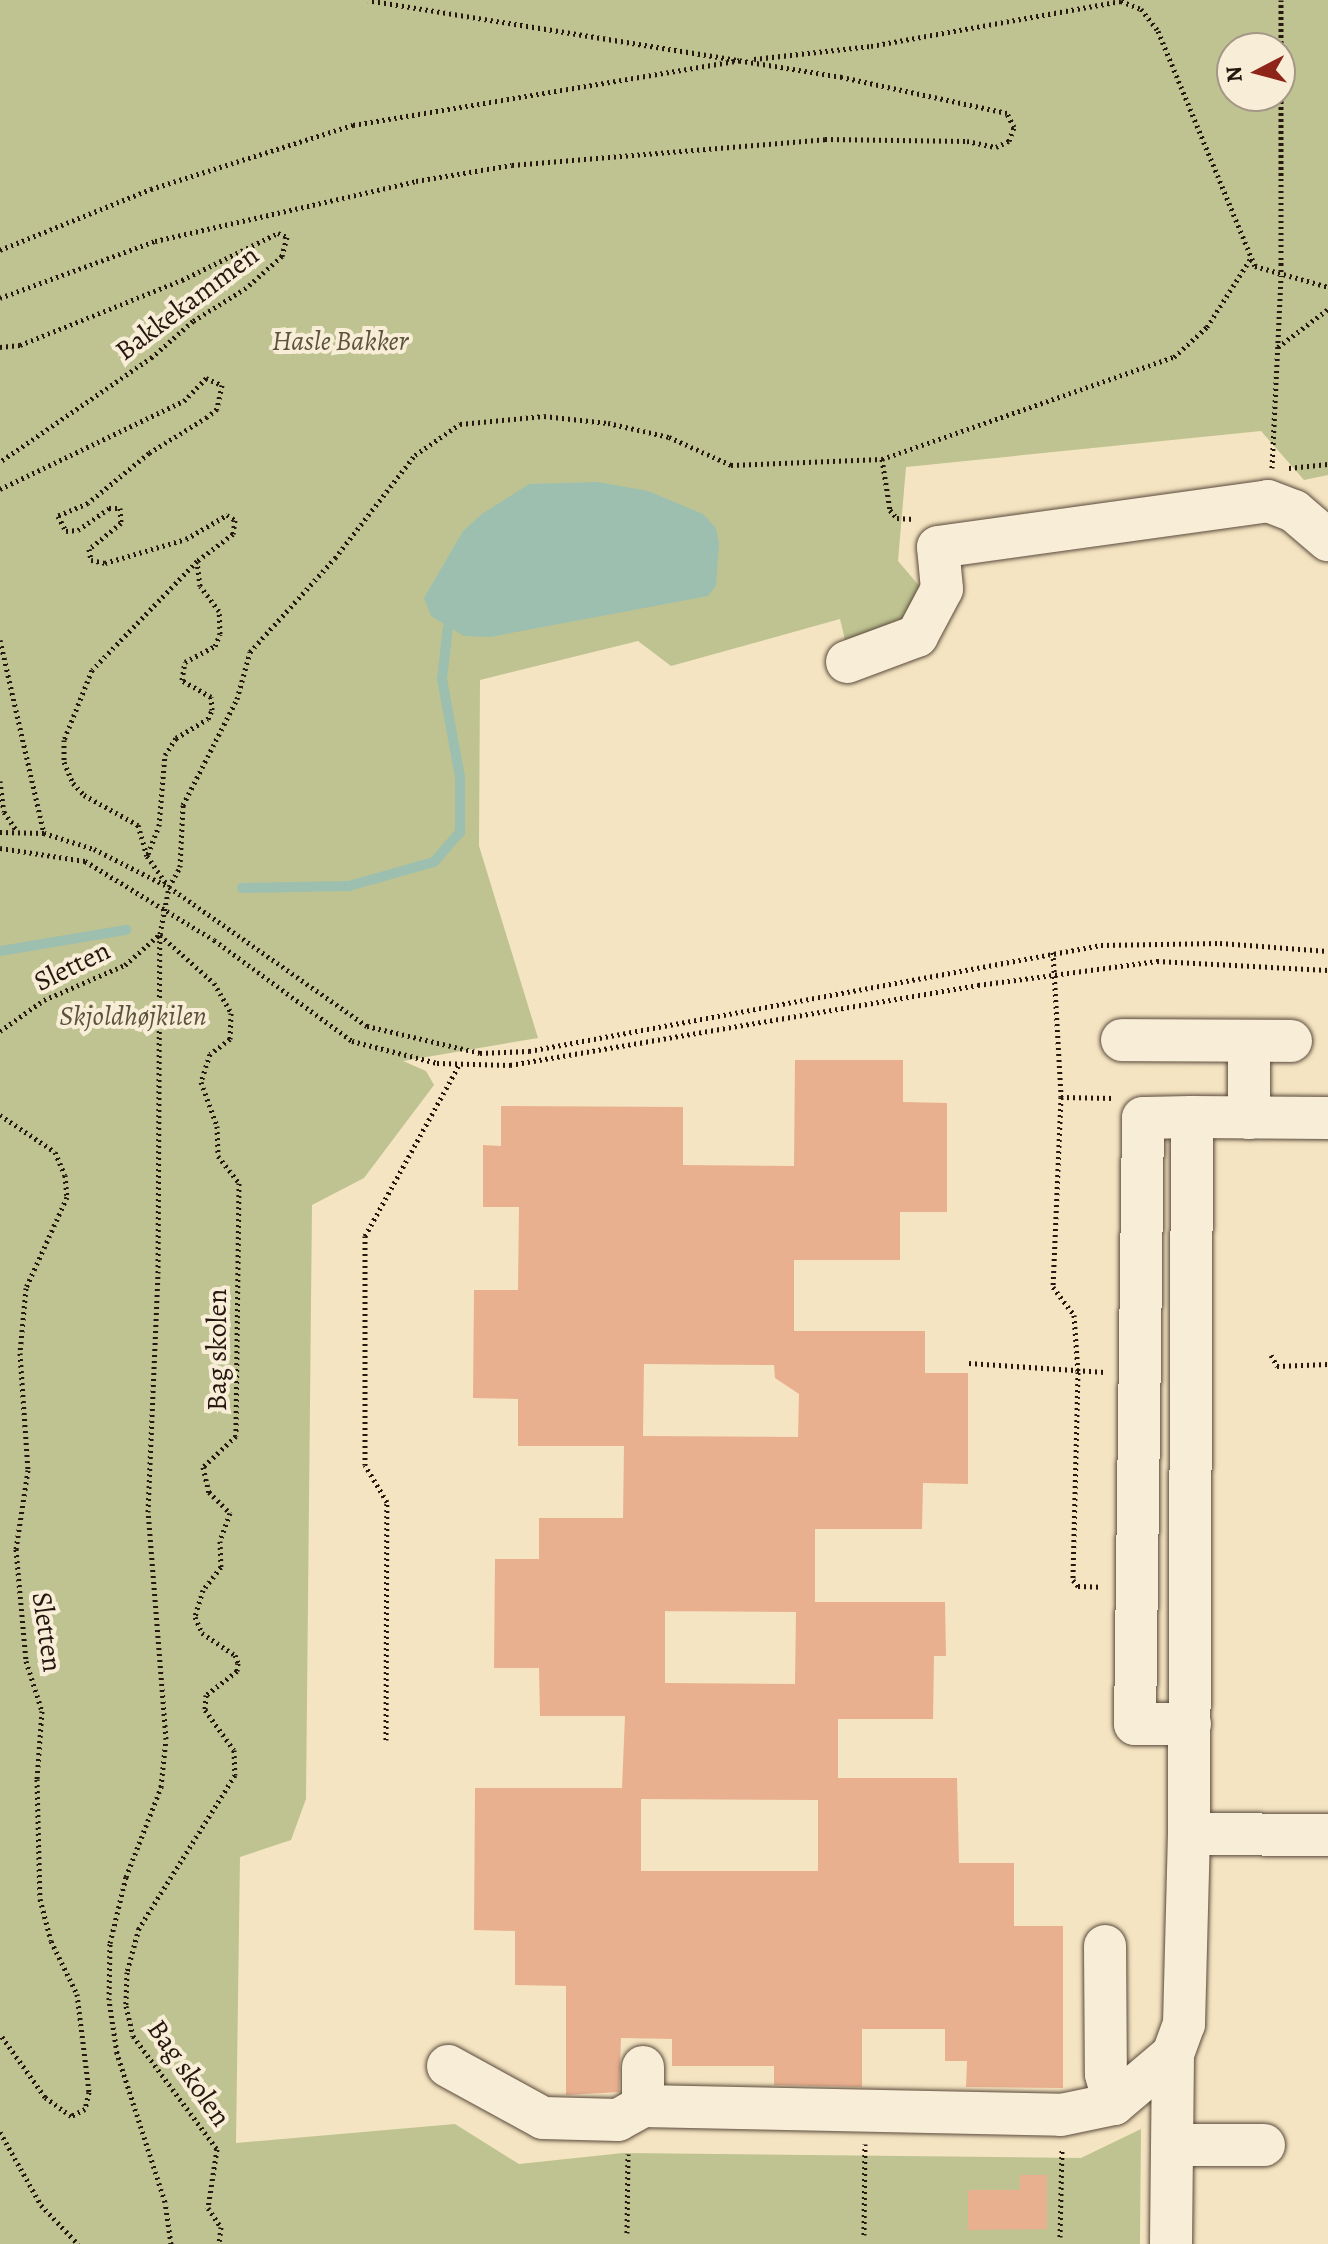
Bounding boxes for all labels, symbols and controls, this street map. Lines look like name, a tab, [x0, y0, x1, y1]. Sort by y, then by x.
north arrow	[1216, 32, 1296, 112]
text: N	[1218, 65, 1250, 84]
street label: Bakkekammen	[109, 238, 265, 368]
park label: Hasle Bakker	[272, 324, 408, 358]
street label: Sletten	[29, 933, 115, 999]
park label: Skjoldhøjkilen	[59, 999, 207, 1033]
street label: Bag skolen	[200, 1289, 234, 1411]
street label: Sletten	[25, 1590, 69, 1674]
street label: Bag skolen	[140, 2013, 238, 2133]

